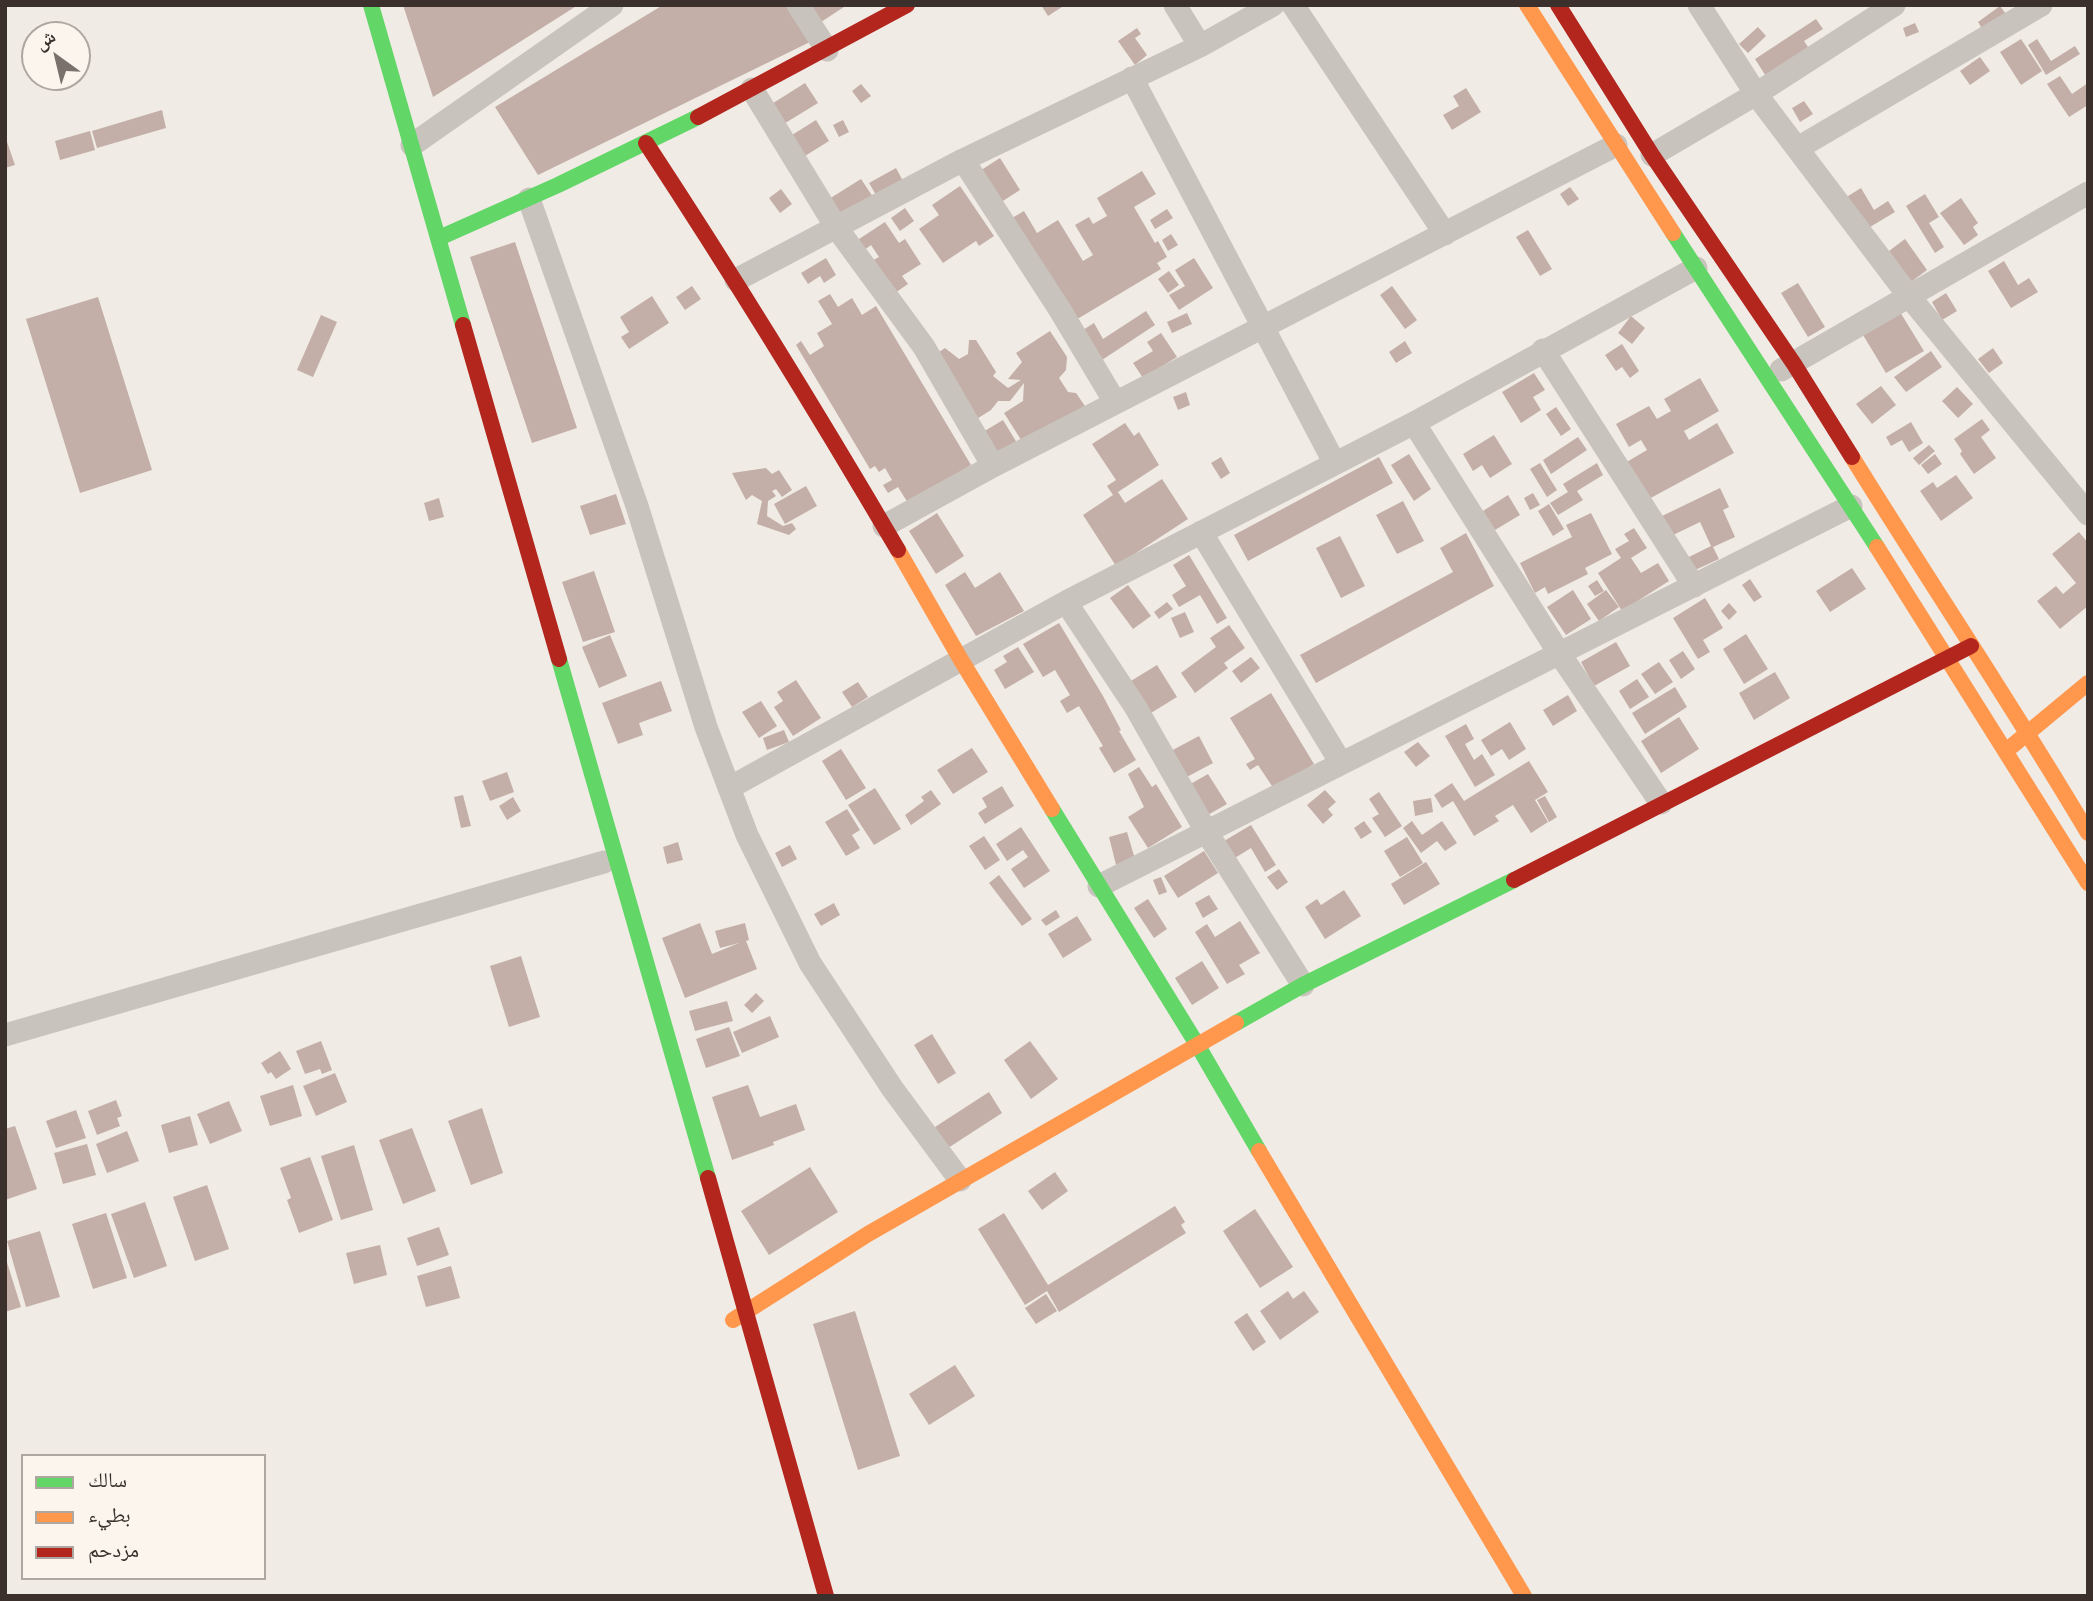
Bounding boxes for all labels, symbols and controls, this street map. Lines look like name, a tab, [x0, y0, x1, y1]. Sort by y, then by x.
north arrow	[21, 21, 91, 91]
text: ش	[30, 24, 60, 56]
legend	[21, 1454, 266, 1580]
text: سالك	[88, 1466, 127, 1494]
text: بطيء	[88, 1501, 131, 1529]
text: مزدحم	[88, 1536, 139, 1564]

